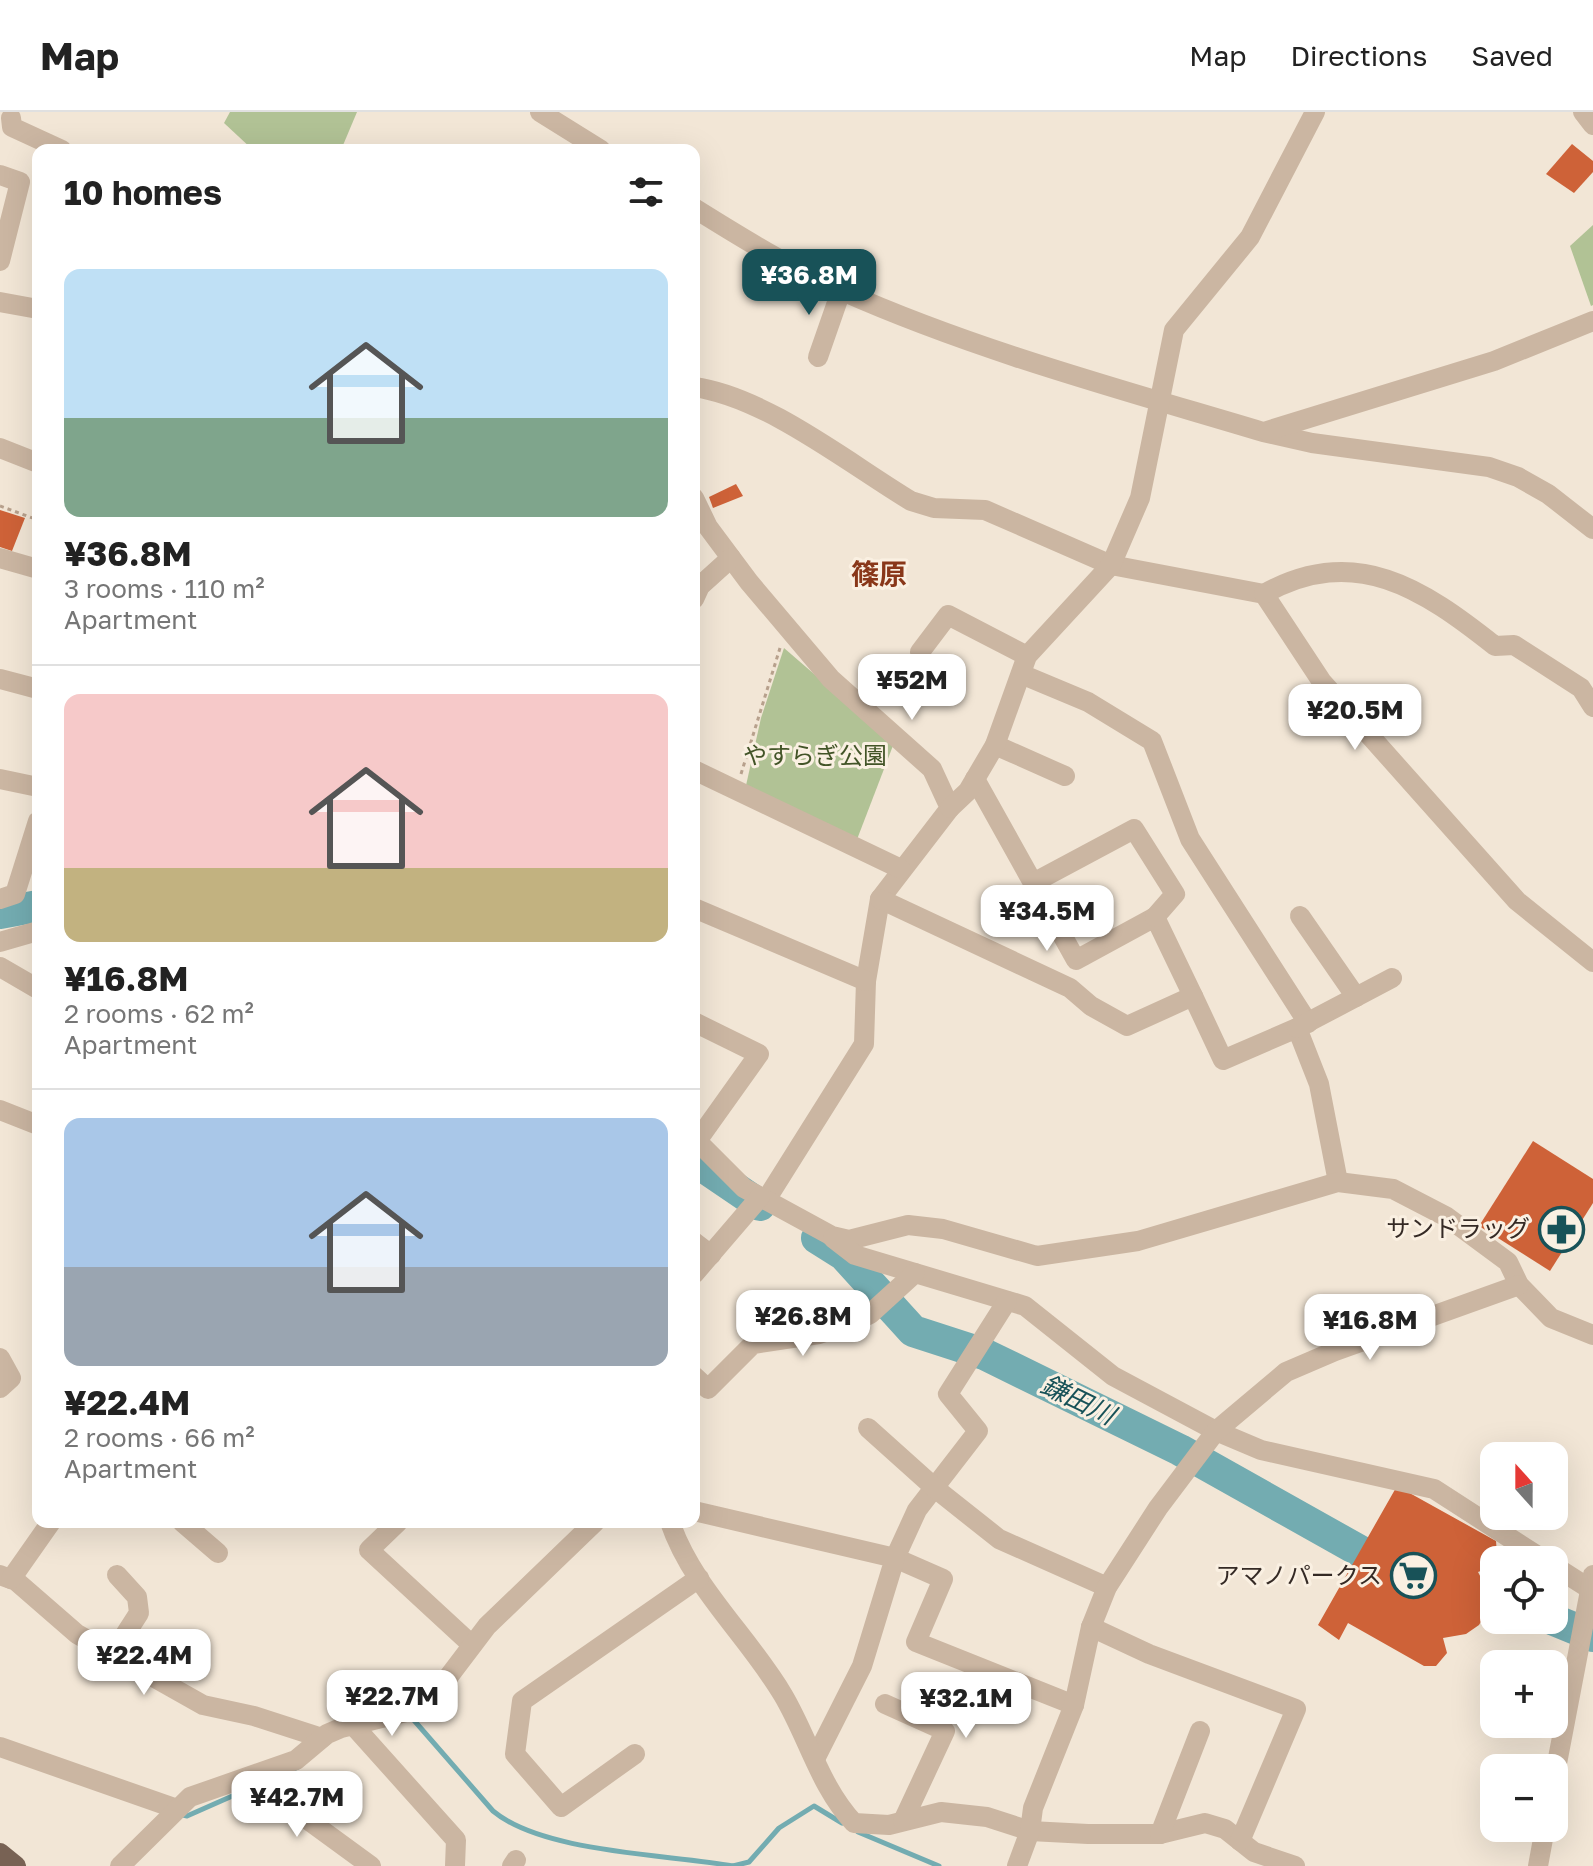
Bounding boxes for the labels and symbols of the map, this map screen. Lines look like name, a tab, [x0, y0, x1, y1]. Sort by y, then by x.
pin: ¥36.8M	[744, 249, 874, 317]
district label: 篠原	[851, 557, 907, 590]
pin: ¥52M	[865, 654, 959, 722]
pin: ¥20.5M	[1290, 684, 1420, 752]
park label: やすらぎ公園	[743, 740, 887, 769]
pin: ¥34.5M	[982, 885, 1112, 953]
pharmacy icon: サンドラッグ	[1537, 1205, 1585, 1253]
place label: サンドラッグ	[1386, 1213, 1530, 1242]
pin: ¥26.8M	[738, 1290, 868, 1358]
pin: ¥16.8M	[1305, 1294, 1435, 1362]
water label: 鎌田川	[1036, 1369, 1123, 1432]
north arrow	[1480, 1442, 1568, 1530]
supermarket icon: アマノパークス	[1389, 1552, 1437, 1600]
place label: アマノパークス	[1215, 1560, 1382, 1589]
pin: ¥22.4M	[79, 1629, 209, 1697]
pin: ¥22.7M	[327, 1670, 457, 1738]
pin: ¥32.1M	[901, 1672, 1031, 1740]
pin: ¥42.7M	[232, 1771, 362, 1839]

